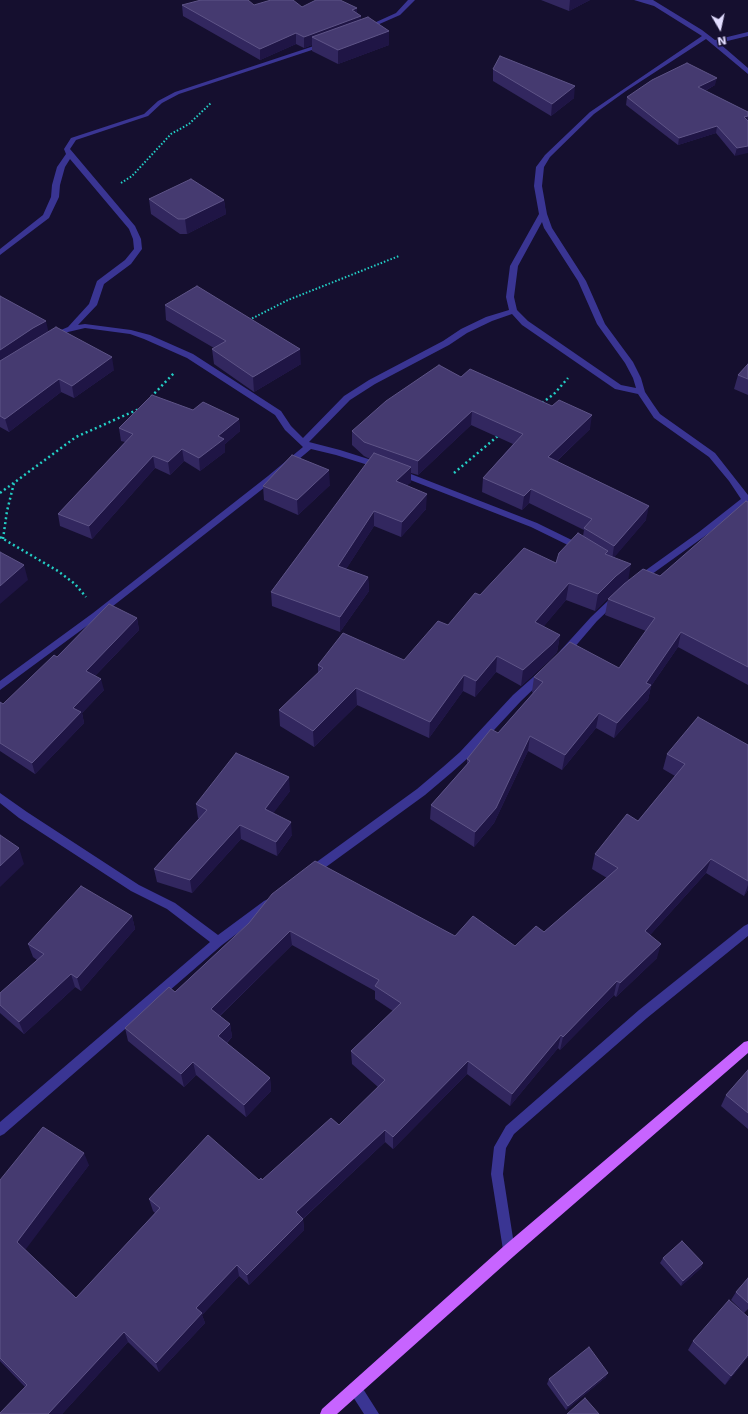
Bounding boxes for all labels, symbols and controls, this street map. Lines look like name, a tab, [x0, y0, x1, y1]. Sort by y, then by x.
north arrow	[700, 8, 740, 48]
text: N	[716, 33, 728, 47]

